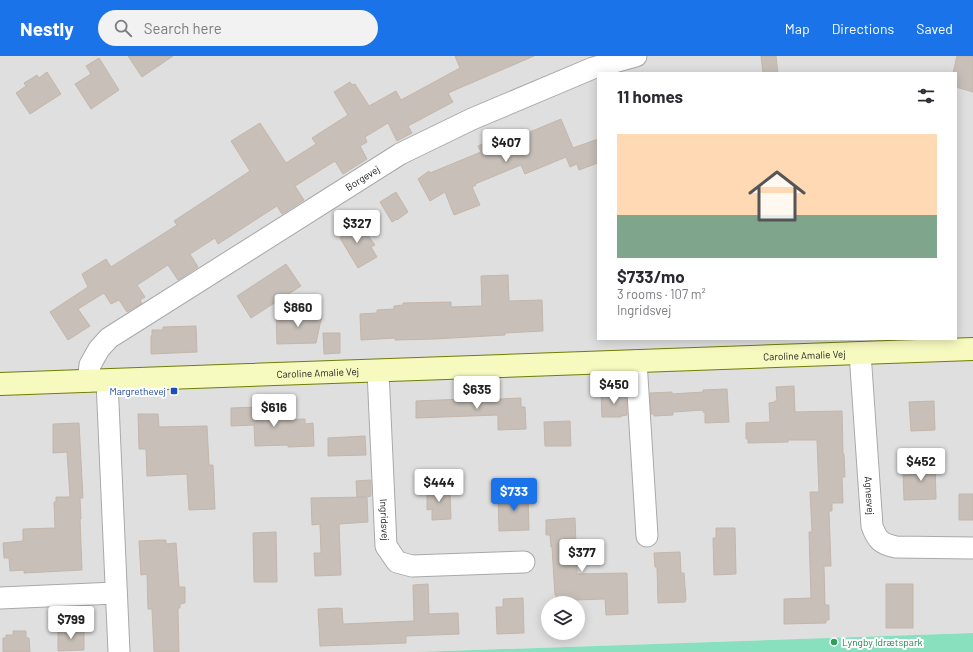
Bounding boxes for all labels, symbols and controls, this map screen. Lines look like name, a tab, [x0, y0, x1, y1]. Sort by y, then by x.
search box	[98, 10, 378, 46]
text: Nestly	[20, 17, 74, 40]
icon: search	[112, 17, 134, 39]
text: Search here	[144, 19, 222, 37]
text: Map	[785, 20, 810, 37]
text: Directions	[832, 20, 894, 37]
text: Saved	[916, 20, 953, 37]
icon: filters	[915, 85, 937, 107]
text: 11 homes	[617, 86, 683, 106]
pin: $407	[482, 129, 530, 163]
text: $407	[491, 134, 521, 150]
icon: home	[741, 160, 813, 232]
street label: Borgevej	[343, 163, 382, 193]
pin: $327	[333, 210, 381, 244]
text: $327	[343, 215, 371, 231]
text: $733/mo	[617, 266, 685, 286]
text: 3 rooms · 107 m²	[617, 286, 706, 302]
pin: $860	[274, 294, 322, 328]
text: $860	[284, 299, 312, 315]
text: Ingridsvej	[617, 302, 671, 318]
street label: Caroline Amalie Vej	[763, 348, 846, 363]
street label: Caroline Amalie Vej	[276, 365, 359, 380]
pin: $450	[590, 371, 638, 405]
pin: $635	[453, 376, 501, 410]
text: $450	[599, 376, 629, 392]
text: $635	[463, 381, 491, 397]
place label: Margrethevej	[110, 385, 166, 397]
marker: Margrethevej	[169, 386, 179, 396]
pin: $616	[250, 394, 298, 428]
text: $616	[261, 399, 287, 415]
pin: $452	[897, 448, 945, 482]
text: $452	[906, 453, 936, 469]
pin: $444	[415, 469, 463, 503]
text: $444	[423, 474, 455, 490]
street label: Agnesvej	[863, 476, 877, 515]
pin: $733	[490, 478, 538, 512]
text: $733	[500, 483, 528, 499]
street label: Ingridsvej	[378, 499, 392, 541]
pin: $377	[558, 539, 606, 573]
text: $377	[568, 544, 596, 560]
map controls	[541, 596, 585, 640]
button: layers	[541, 596, 585, 640]
pin: $799	[47, 606, 95, 640]
text: $799	[57, 611, 85, 627]
place label: Lyngby Idrætspark	[842, 636, 923, 648]
marker: Lyngby Idrætspark	[829, 637, 839, 647]

